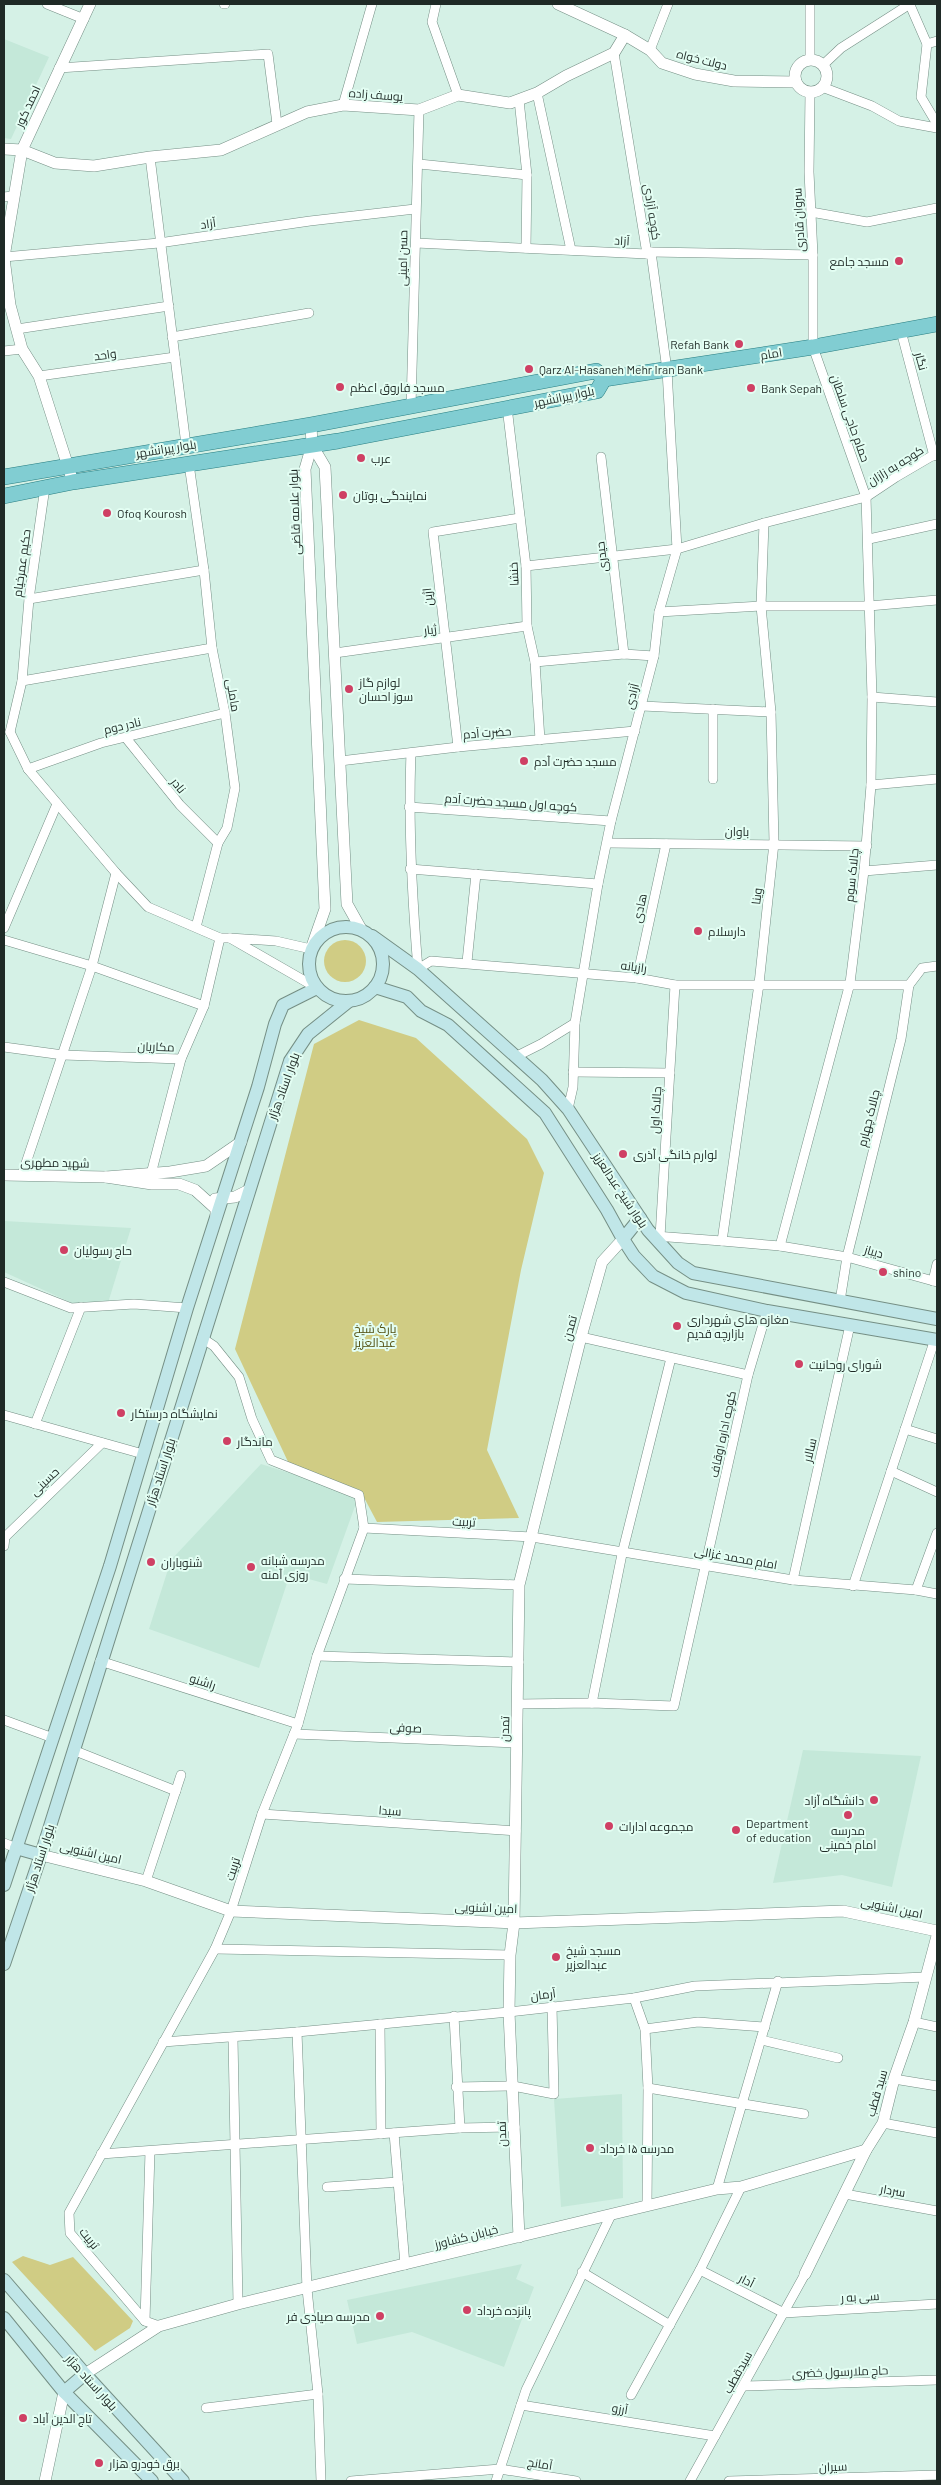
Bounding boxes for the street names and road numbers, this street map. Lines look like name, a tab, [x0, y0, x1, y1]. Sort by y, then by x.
street label: دولت خواه	[675, 46, 729, 73]
street label: احمد کور	[11, 83, 44, 130]
street label: یوسف زاده	[348, 85, 404, 104]
street label: کوچه آزادی	[639, 183, 664, 242]
street label: سروان قادری	[789, 188, 808, 252]
street label: آزاد	[199, 215, 218, 232]
street label: حسن امینی	[395, 230, 410, 286]
street label: آزاد	[614, 233, 631, 248]
street label: امام	[759, 344, 783, 364]
street label: واحد	[93, 345, 117, 364]
street label: نگار	[912, 349, 931, 372]
street label: حمام حاجی سلطان	[827, 372, 873, 464]
street label: بلوار پیرانشهر	[532, 383, 596, 412]
street label: بلوار پیرانشهر	[134, 436, 198, 463]
street label: کوچه به زازان	[864, 442, 927, 490]
street label: بلوار علامه قاضی	[286, 469, 303, 555]
street label: حکیم عمرخیام	[9, 528, 35, 598]
street label: حیدری	[592, 541, 611, 573]
street label: خنشا	[505, 562, 521, 586]
street label: اژین	[419, 587, 436, 607]
street label: ژیار	[422, 621, 438, 638]
street label: ماملی	[223, 677, 244, 713]
street label: آزادی	[621, 681, 642, 711]
street label: نادر دوم	[102, 714, 143, 738]
street label: حضرت آدم	[462, 723, 512, 743]
street label: نادر	[167, 774, 189, 796]
street label: کوچه اول مسجد حضرت آدم	[444, 790, 578, 817]
street label: باوان	[725, 824, 749, 839]
street label: چالاک سوم	[841, 847, 864, 903]
street label: وینا	[748, 887, 765, 905]
street label: هادی	[629, 892, 650, 924]
street label: رازیانه	[620, 957, 648, 976]
street label: مکاریان	[137, 1038, 175, 1055]
street label: بلوار استاد هژار	[264, 1050, 303, 1123]
street label: چالاک اول	[647, 1086, 666, 1134]
street label: چالاک چهارم	[854, 1088, 885, 1149]
street label: بلوار شیخ عبدالعزیز	[588, 1149, 651, 1231]
street label: شهید مطهری	[20, 1154, 90, 1171]
street label: دیباز	[862, 1241, 885, 1261]
street label: تمدن	[559, 1313, 580, 1342]
street label: کوچه اداره اوقاف	[706, 1389, 741, 1479]
street label: بلوار استاد هژار	[142, 1436, 179, 1509]
street label: سالار	[799, 1436, 820, 1465]
street label: حسینی	[27, 1464, 62, 1499]
street label: تربیت	[452, 1513, 477, 1530]
street label: امام محمد غزالی	[693, 1543, 779, 1573]
street label: راشنو	[188, 1670, 218, 1693]
street label: تمدن	[497, 1715, 512, 1742]
street label: صوفی	[389, 1719, 422, 1736]
street label: سیدا	[378, 1802, 402, 1819]
street label: بلوار استاد هژار	[21, 1822, 58, 1895]
street label: امین اشنویی	[59, 1838, 123, 1867]
street label: تربیت	[222, 1855, 243, 1883]
street label: امین اشنویی	[860, 1894, 924, 1921]
street label: امین اشنویی	[454, 1899, 518, 1916]
street label: آرمان	[529, 1985, 557, 2004]
street label: سید قطب	[863, 2068, 890, 2118]
street label: تمدن	[494, 2120, 509, 2147]
street label: سردار	[878, 2181, 907, 2200]
street label: خیابان کشاورز	[432, 2221, 500, 2252]
street label: تربیت	[76, 2225, 103, 2253]
street label: آدار	[736, 2270, 758, 2291]
street label: سی به ر	[839, 2288, 880, 2305]
street label: سیدقطب	[720, 2348, 755, 2396]
street label: بلوار استاد هژار	[62, 2350, 121, 2414]
street label: حاج ملارسول خضری	[791, 2362, 889, 2382]
street label: آرزو	[611, 2400, 630, 2417]
street label: آمانج	[526, 2454, 554, 2474]
street label: سیران	[819, 2459, 847, 2474]

